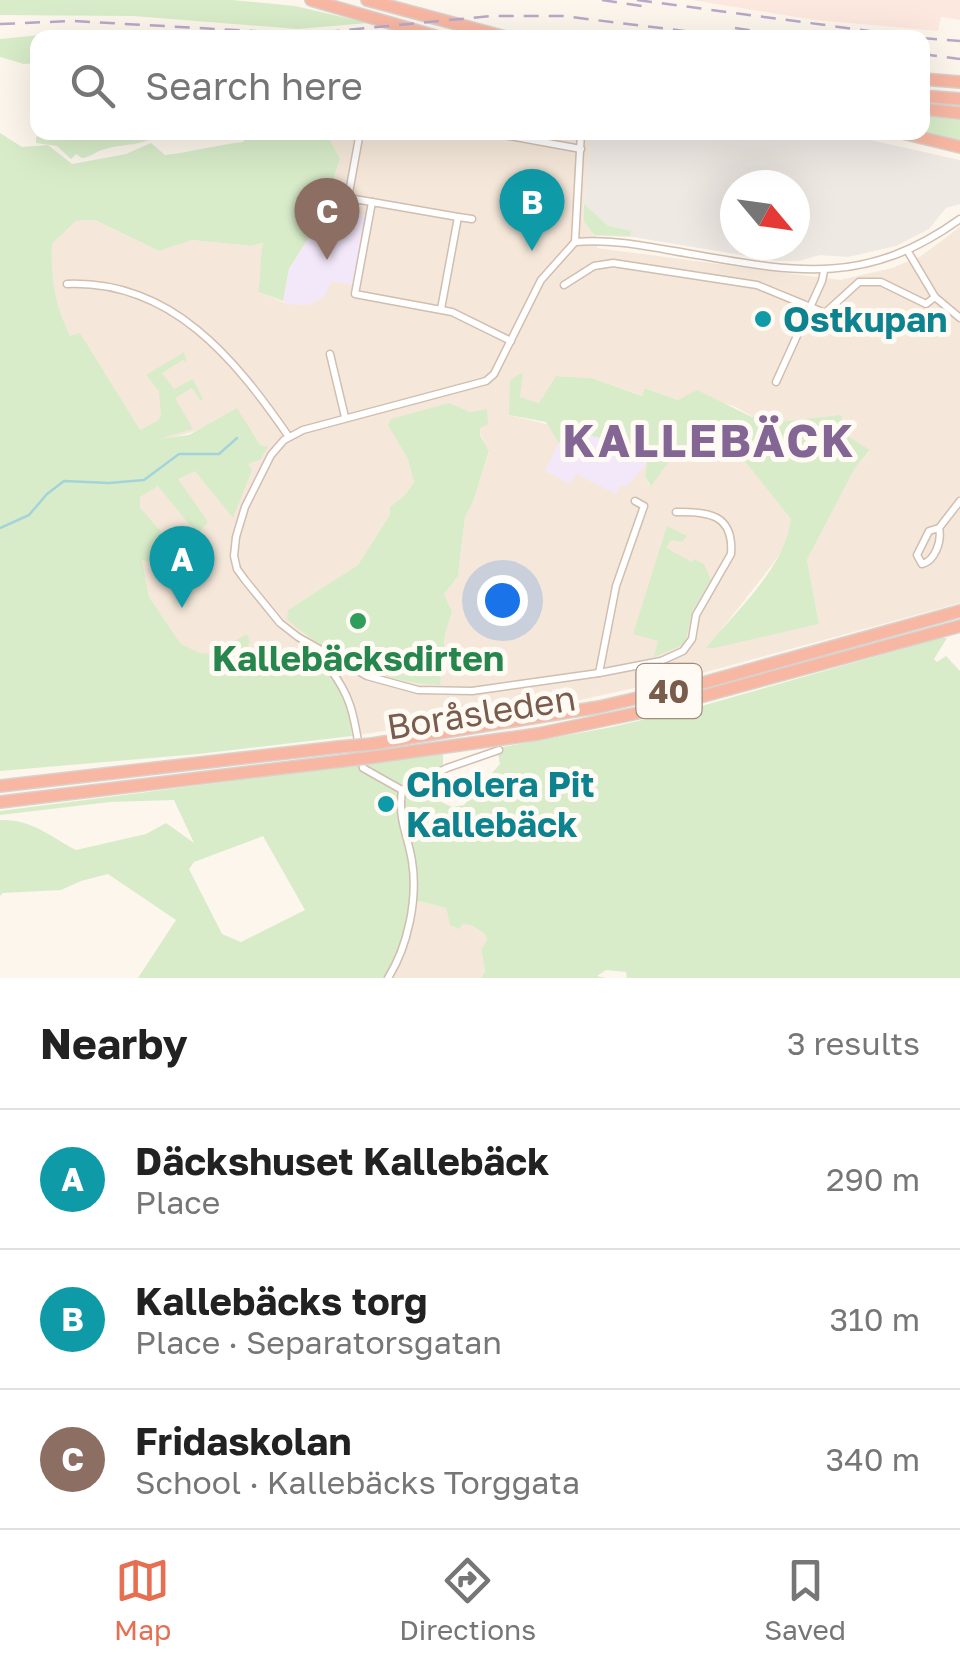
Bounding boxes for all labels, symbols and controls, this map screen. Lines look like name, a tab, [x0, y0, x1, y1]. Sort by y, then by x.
search box	[30, 30, 930, 140]
icon: search	[65, 58, 120, 113]
text: Search here	[145, 63, 363, 108]
pin: B	[500, 168, 564, 251]
north arrow	[720, 170, 810, 260]
pin: C	[294, 178, 360, 260]
place label: Ostkupan	[783, 298, 948, 340]
marker: Ostkupan	[752, 308, 774, 330]
district label: KALLEBÄCK	[562, 413, 856, 467]
pin: A	[150, 526, 214, 608]
your location	[477, 575, 528, 626]
marker: Kallebäcksdirten	[347, 610, 369, 632]
place label: Kallebäcksdirten	[212, 637, 504, 679]
road number: 40	[636, 664, 702, 718]
street label: Boråsleden	[384, 676, 578, 748]
place label: Cholera Pit Kallebäck	[406, 763, 594, 845]
marker: Cholera Pit Kallebäck	[375, 793, 397, 815]
text: Nearby	[40, 1018, 188, 1068]
text: 3 results	[787, 1024, 920, 1062]
text: Däckshuset Kallebäck	[135, 1138, 549, 1183]
text: A	[61, 1160, 84, 1198]
text: 290 m	[826, 1160, 920, 1198]
text: Place	[135, 1183, 220, 1221]
text: Kallebäcks torg	[135, 1278, 427, 1323]
text: B	[61, 1300, 84, 1338]
text: 310 m	[830, 1300, 920, 1338]
text: Place · Separatorsgatan	[135, 1323, 502, 1361]
text: Fridaskolan	[135, 1418, 351, 1463]
text: C	[61, 1440, 84, 1478]
text: 340 m	[826, 1440, 920, 1478]
text: School · Kallebäcks Torggata	[135, 1463, 580, 1501]
tab: Map	[114, 1553, 171, 1646]
tab: Directions	[399, 1553, 536, 1646]
tab: Saved	[764, 1553, 846, 1646]

